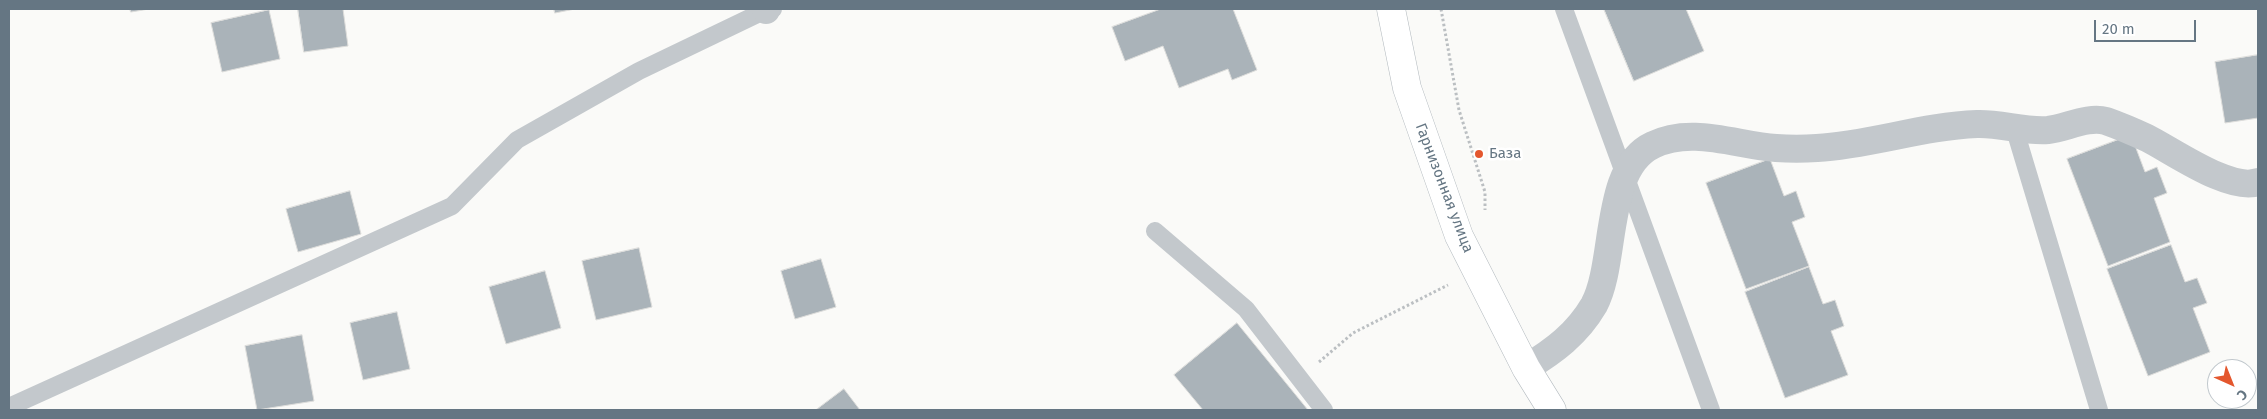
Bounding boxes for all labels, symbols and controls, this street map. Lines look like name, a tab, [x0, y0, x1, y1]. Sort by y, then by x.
scale bar	[2097, 10, 2200, 42]
text: 20 m	[2102, 20, 2135, 38]
street label: Гарнизонная улица	[1411, 121, 1477, 255]
place label: База	[1489, 145, 1521, 163]
marker: База	[1473, 148, 1485, 160]
north arrow	[2207, 359, 2257, 409]
text: С	[2233, 386, 2251, 403]

